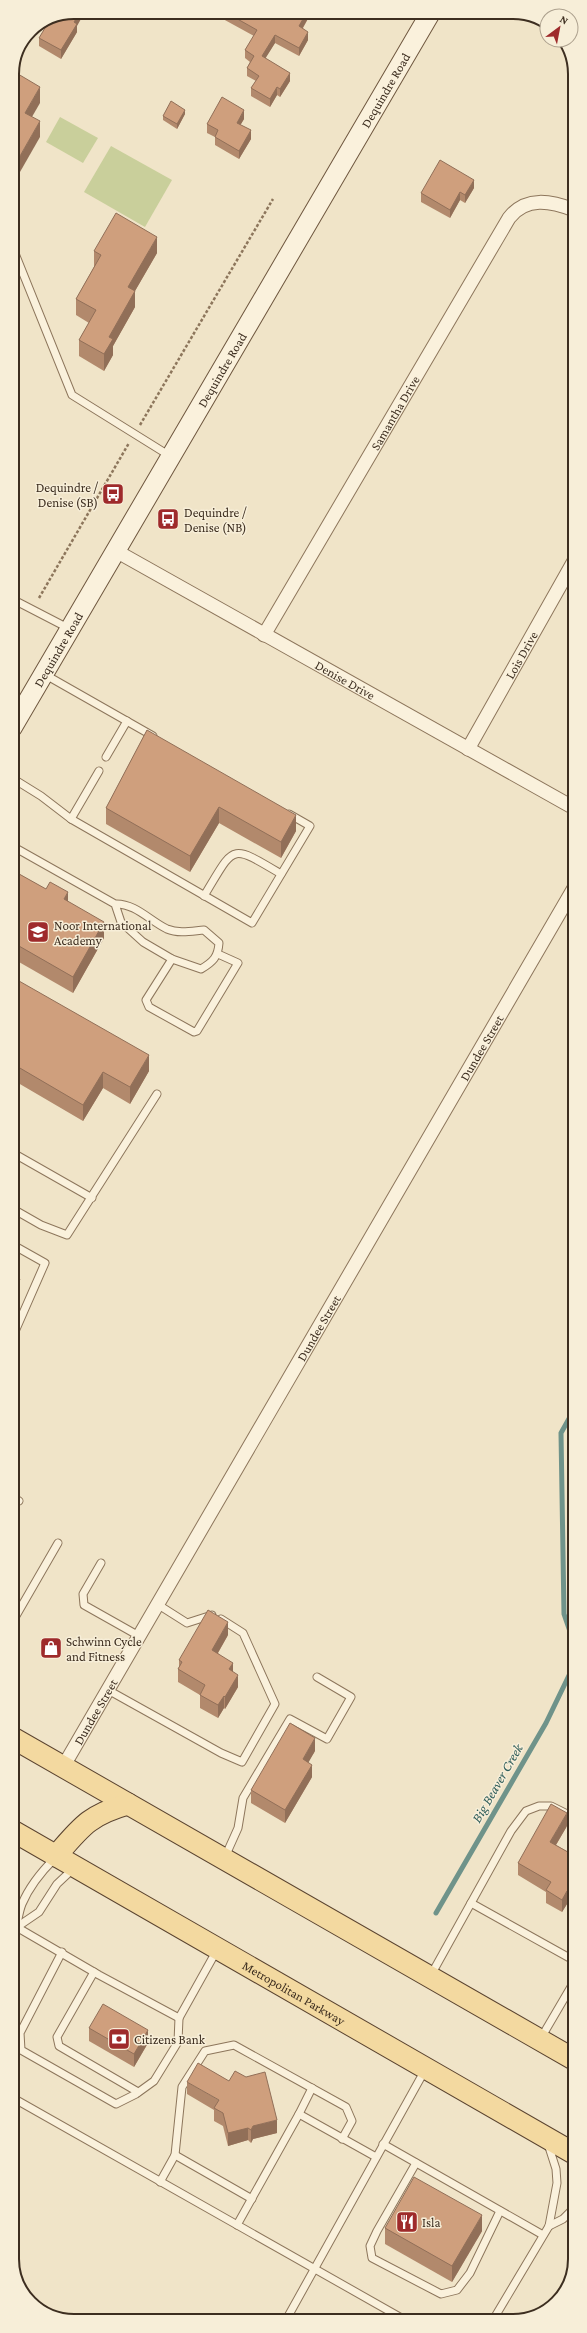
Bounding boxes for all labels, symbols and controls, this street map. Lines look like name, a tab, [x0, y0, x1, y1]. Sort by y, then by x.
north arrow	[539, 8, 579, 48]
text: N	[558, 12, 571, 27]
street label: Dequindre Road	[358, 50, 413, 130]
street label: Dequindre Road	[194, 330, 249, 410]
street label: Samantha Drive	[367, 372, 422, 452]
place label: Dequindre / Denise (SB)	[36, 480, 98, 511]
bus stop icon: Dequindre / Denise (SB)	[100, 481, 126, 507]
place label: Dequindre / Denise (NB)	[184, 505, 247, 536]
bus stop icon: Dequindre / Denise (NB)	[155, 506, 181, 532]
street label: Dequindre Road	[30, 609, 86, 690]
street label: Lois Drive	[502, 628, 541, 681]
street label: Denise Drive	[313, 657, 378, 703]
place label: Noor International Academy	[54, 918, 152, 948]
school or university icon: Noor International Academy	[25, 919, 51, 945]
street label: Dundee Street	[456, 1011, 507, 1083]
street label: Dundee Street	[293, 1292, 344, 1363]
place label: Schwinn Cycle and Fitness	[66, 1634, 142, 1664]
shop icon: Schwinn Cycle and Fitness	[38, 1635, 64, 1661]
street label: Dundee Street	[70, 1675, 121, 1747]
water label: Big Beaver Creek	[468, 1740, 526, 1825]
street label: Metropolitan Parkway	[240, 1957, 349, 2028]
bank icon: Citizens Bank	[106, 2026, 132, 2052]
place label: Citizens Bank	[134, 2032, 206, 2047]
restaurant icon: Isla	[394, 2209, 420, 2235]
place label: Isla	[422, 2215, 440, 2230]

